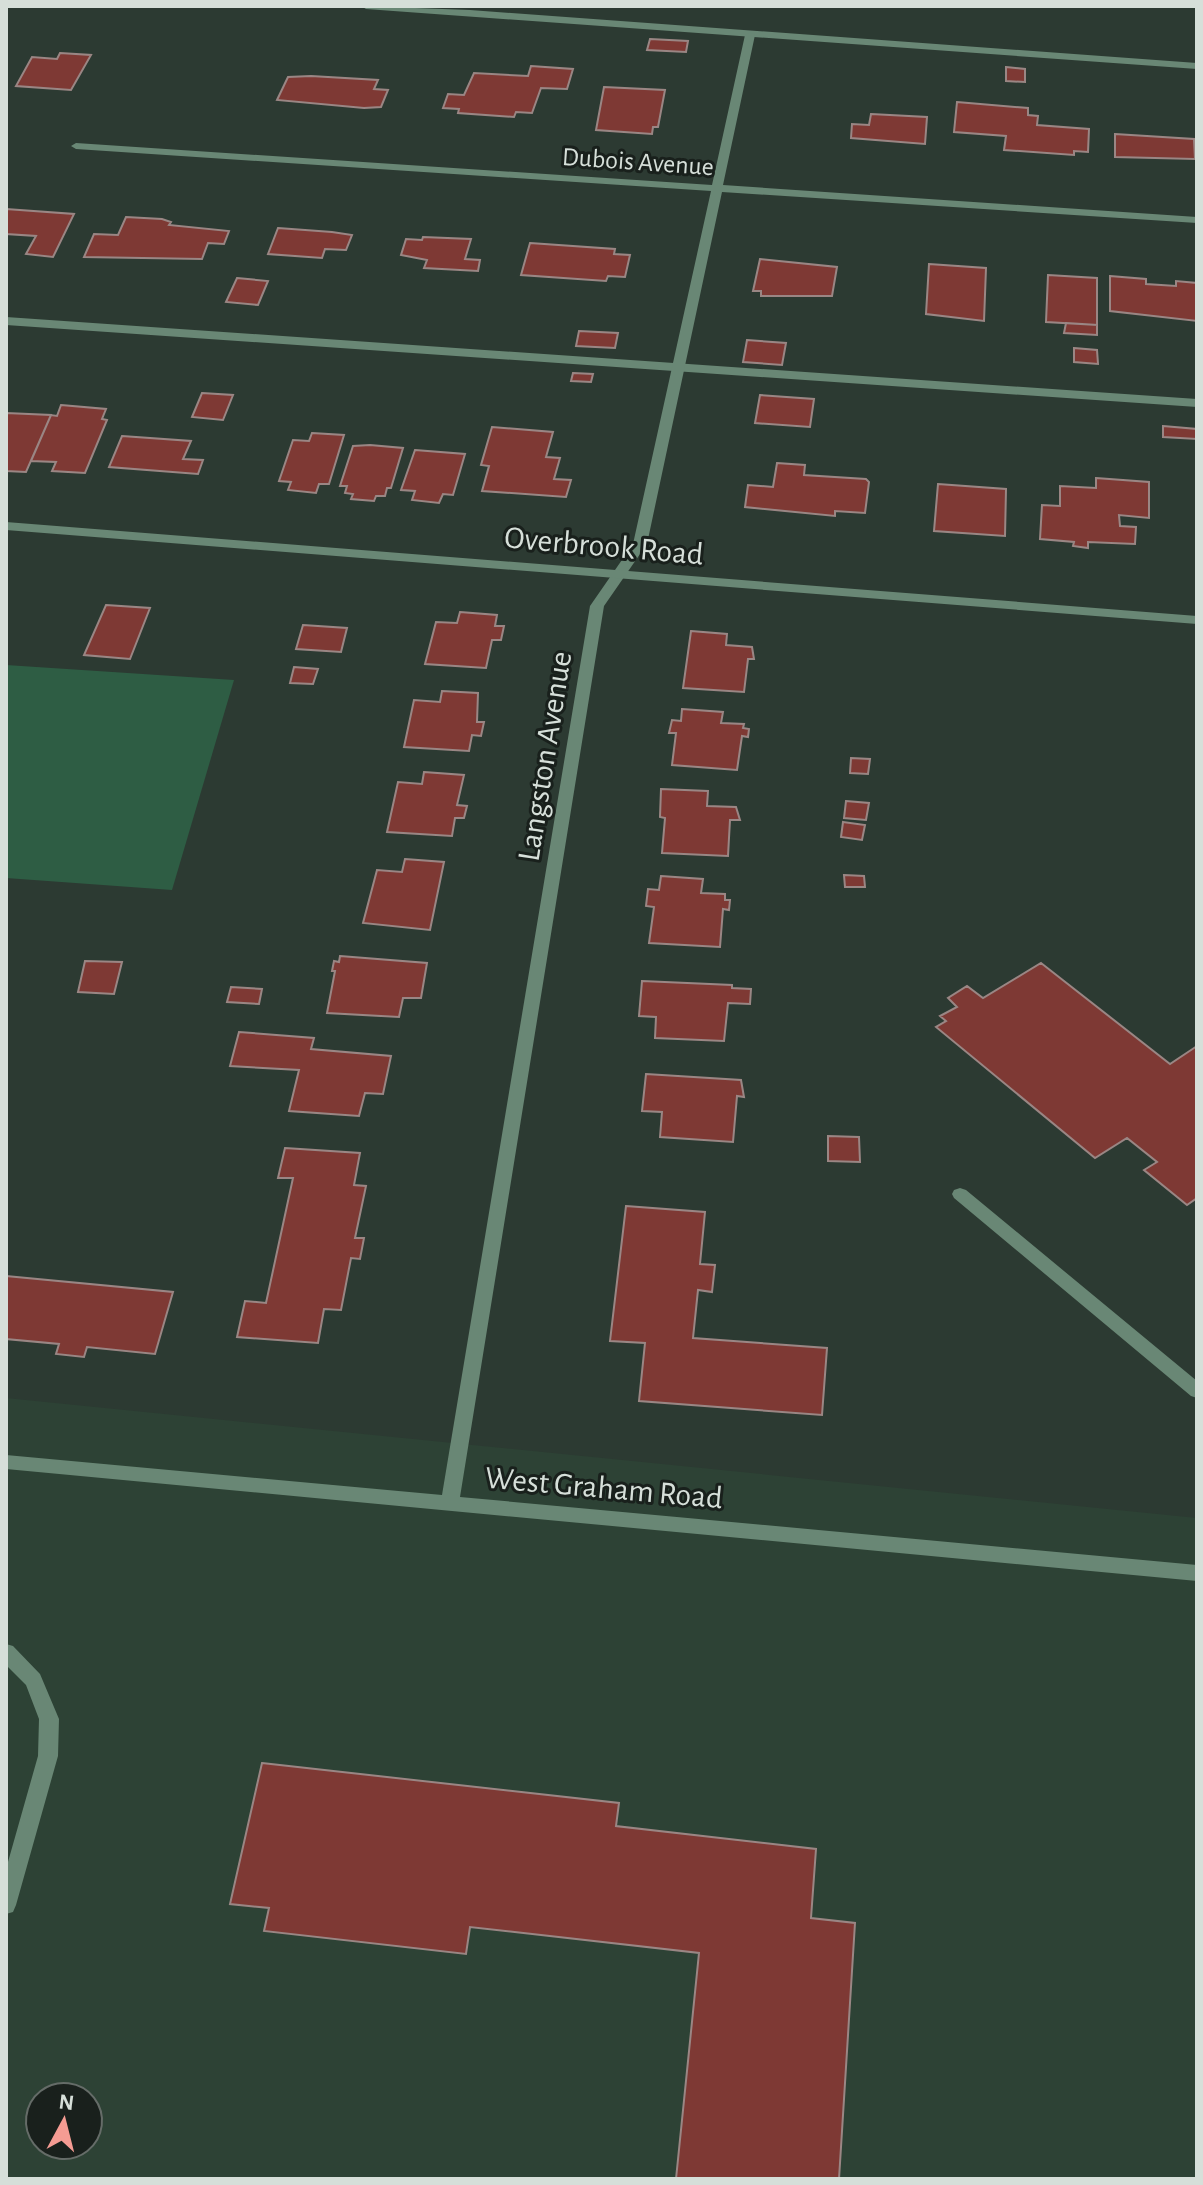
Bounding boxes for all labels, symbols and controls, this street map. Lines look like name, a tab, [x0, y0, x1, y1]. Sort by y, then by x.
street label: Dubois Avenue	[561, 144, 715, 180]
street label: Overbrook Road	[503, 521, 705, 571]
street label: Langston Avenue	[513, 649, 577, 863]
street label: West Graham Road	[484, 1462, 724, 1514]
north arrow	[24, 2081, 104, 2161]
text: N	[57, 2090, 75, 2114]

